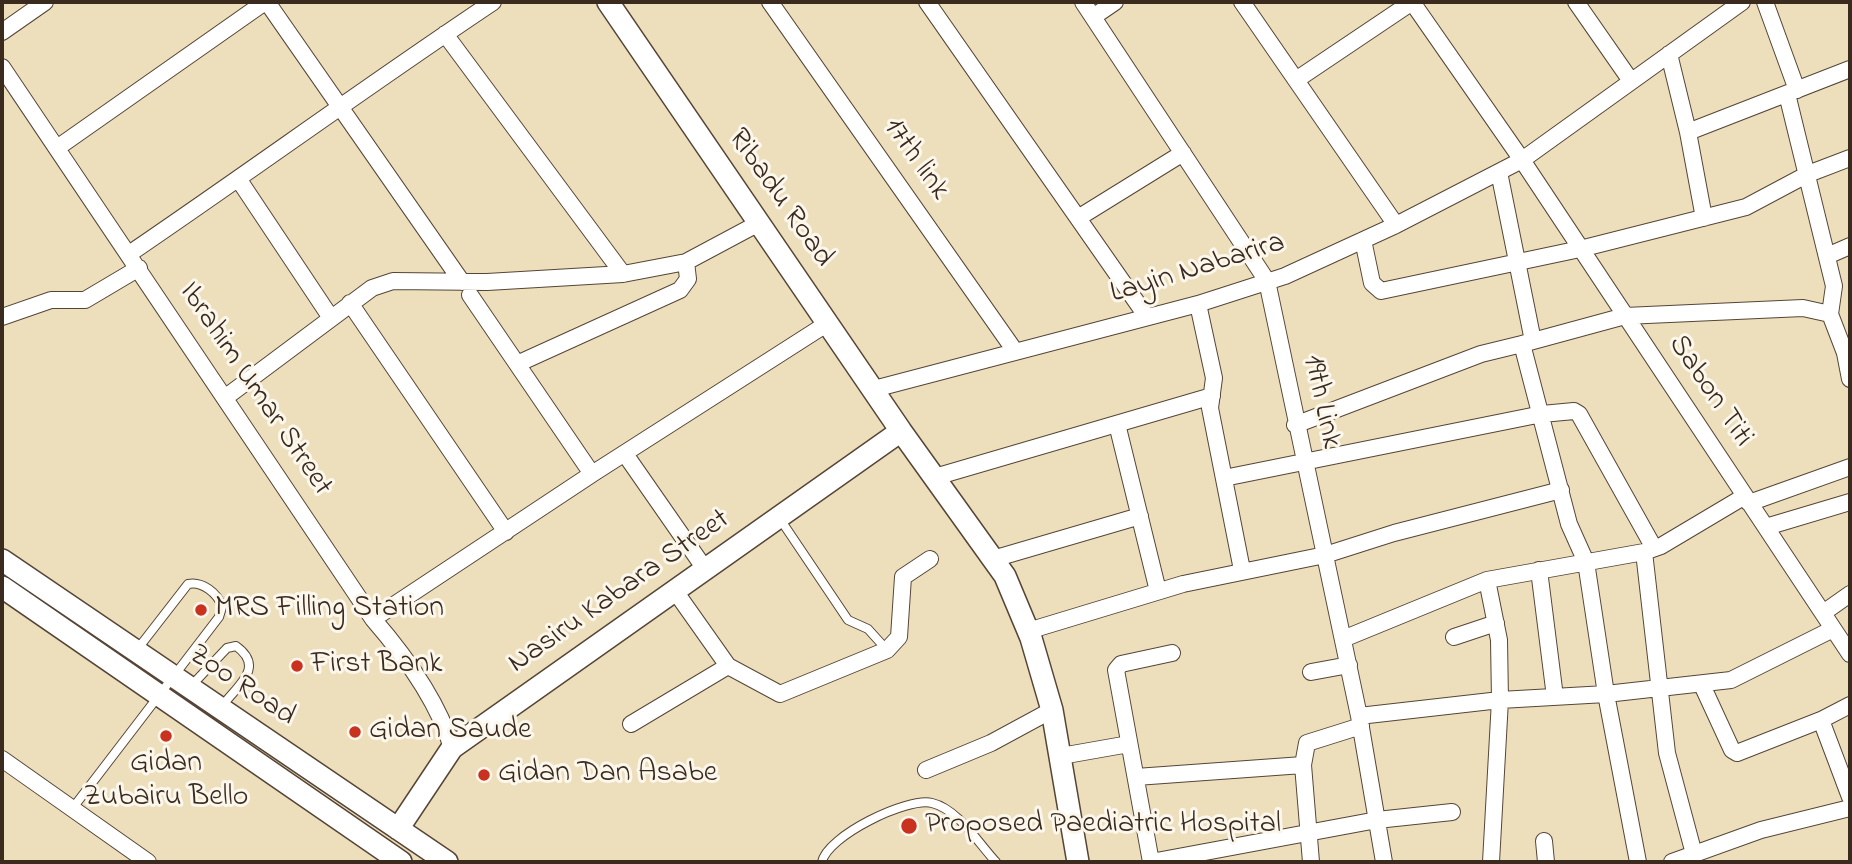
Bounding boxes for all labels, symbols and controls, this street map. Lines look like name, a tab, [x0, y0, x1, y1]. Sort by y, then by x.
street label: 17th link	[874, 112, 956, 208]
street label: Ribadu Road	[718, 123, 840, 275]
street label: Layin Nabarira	[1106, 226, 1290, 314]
street label: Ibrahim Umar Street	[169, 276, 339, 504]
street label: Sabon Titi	[1658, 329, 1760, 455]
street label: 19th Link	[1293, 352, 1347, 452]
street label: Nasiru Kabara Street	[502, 503, 738, 683]
place label: MRS Filling Station	[215, 592, 444, 628]
marker: MRS Filling Station	[193, 602, 209, 618]
street label: Zoo Road	[181, 638, 301, 736]
place label: First Bank	[311, 648, 442, 684]
marker: First Bank	[289, 658, 305, 674]
place label: Gidan Saude	[369, 714, 531, 750]
marker: Gidan Saude	[347, 724, 363, 740]
marker: Gidan Zubairu Bello	[158, 728, 174, 744]
place label: Gidan Zubairu Bello	[84, 747, 248, 818]
place label: Gidan Dan Asabe	[498, 757, 717, 793]
marker: Gidan Dan Asabe	[476, 767, 492, 783]
place label: Proposed Paediatric Hospital	[925, 808, 1281, 844]
marker: Proposed Paediatric Hospital	[899, 816, 919, 836]

